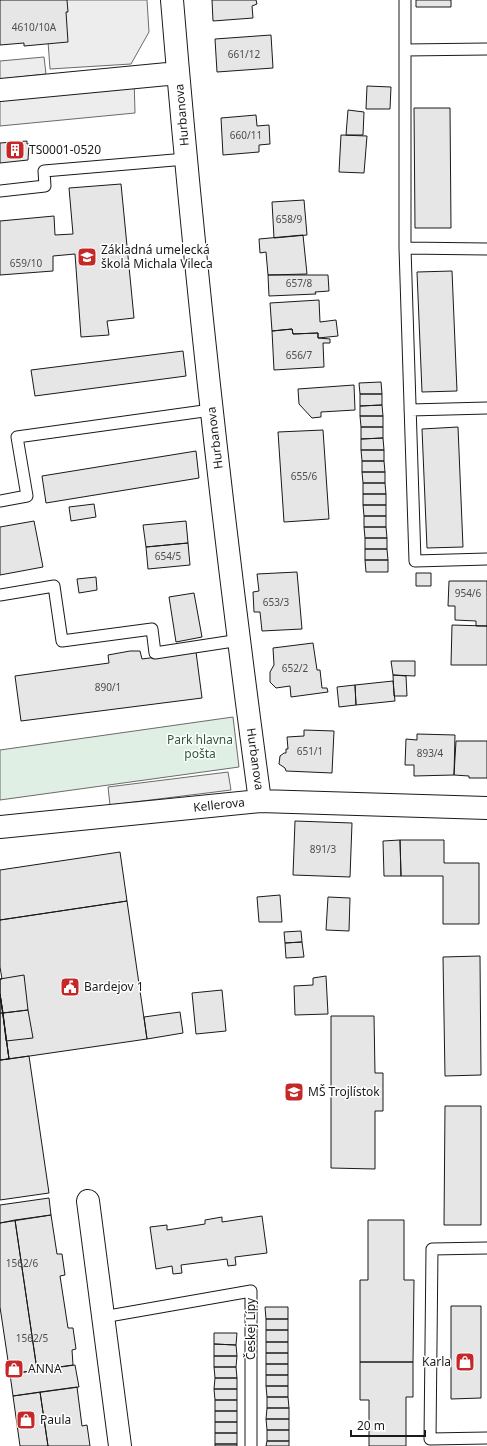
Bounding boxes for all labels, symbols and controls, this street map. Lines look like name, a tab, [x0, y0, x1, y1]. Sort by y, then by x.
house number: 4610/10A	[12, 20, 57, 34]
house number: 661/12	[228, 47, 260, 61]
street label: Hurbanova	[170, 83, 193, 147]
house number: 660/11	[230, 128, 262, 142]
building icon: TS0001-0520	[4, 139, 26, 161]
place label: TS0001-0520	[29, 141, 101, 158]
house number: 658/9	[276, 212, 303, 226]
place label: Základná umelecká škola Michala Vileca	[101, 241, 213, 272]
school or university icon: Základná umelecká škola Michala Vileca	[76, 246, 98, 268]
house number: 659/10	[10, 256, 42, 270]
house number: 657/8	[286, 276, 313, 290]
house number: 656/7	[286, 348, 313, 362]
street label: Hurbanova	[202, 406, 227, 470]
house number: 655/6	[291, 469, 318, 483]
house number: 654/5	[155, 549, 182, 563]
house number: 954/6	[455, 586, 482, 600]
house number: 653/3	[263, 595, 290, 609]
house number: 652/2	[282, 661, 309, 675]
house number: 890/1	[95, 680, 121, 694]
street label: Hurbanova	[243, 727, 268, 791]
park label: Park hlavna pošta	[167, 731, 233, 762]
house number: 651/1	[297, 744, 323, 758]
house number: 893/4	[417, 746, 444, 760]
street label: Kellerova	[192, 793, 246, 816]
house number: 891/3	[310, 842, 337, 856]
public building icon: Bardejov 1	[59, 976, 81, 998]
place label: Bardejov 1	[84, 978, 144, 995]
school or university icon: MŠ Trojlístok	[283, 1081, 305, 1103]
place label: MŠ Trojlístok	[308, 1083, 380, 1100]
house number: 1562/6	[6, 1256, 38, 1270]
street label: Českej Lípy	[242, 1297, 259, 1360]
house number: 1562/5	[16, 1331, 48, 1345]
shop icon: Karla	[454, 1351, 476, 1373]
place label: Karla	[422, 1353, 451, 1370]
shop icon: ANNA	[3, 1358, 25, 1380]
place label: ANNA	[28, 1360, 62, 1377]
shop icon: Paula	[15, 1409, 37, 1431]
place label: Paula	[40, 1411, 71, 1428]
scale bar	[351, 1412, 425, 1438]
text: 20 m	[357, 1417, 385, 1434]

